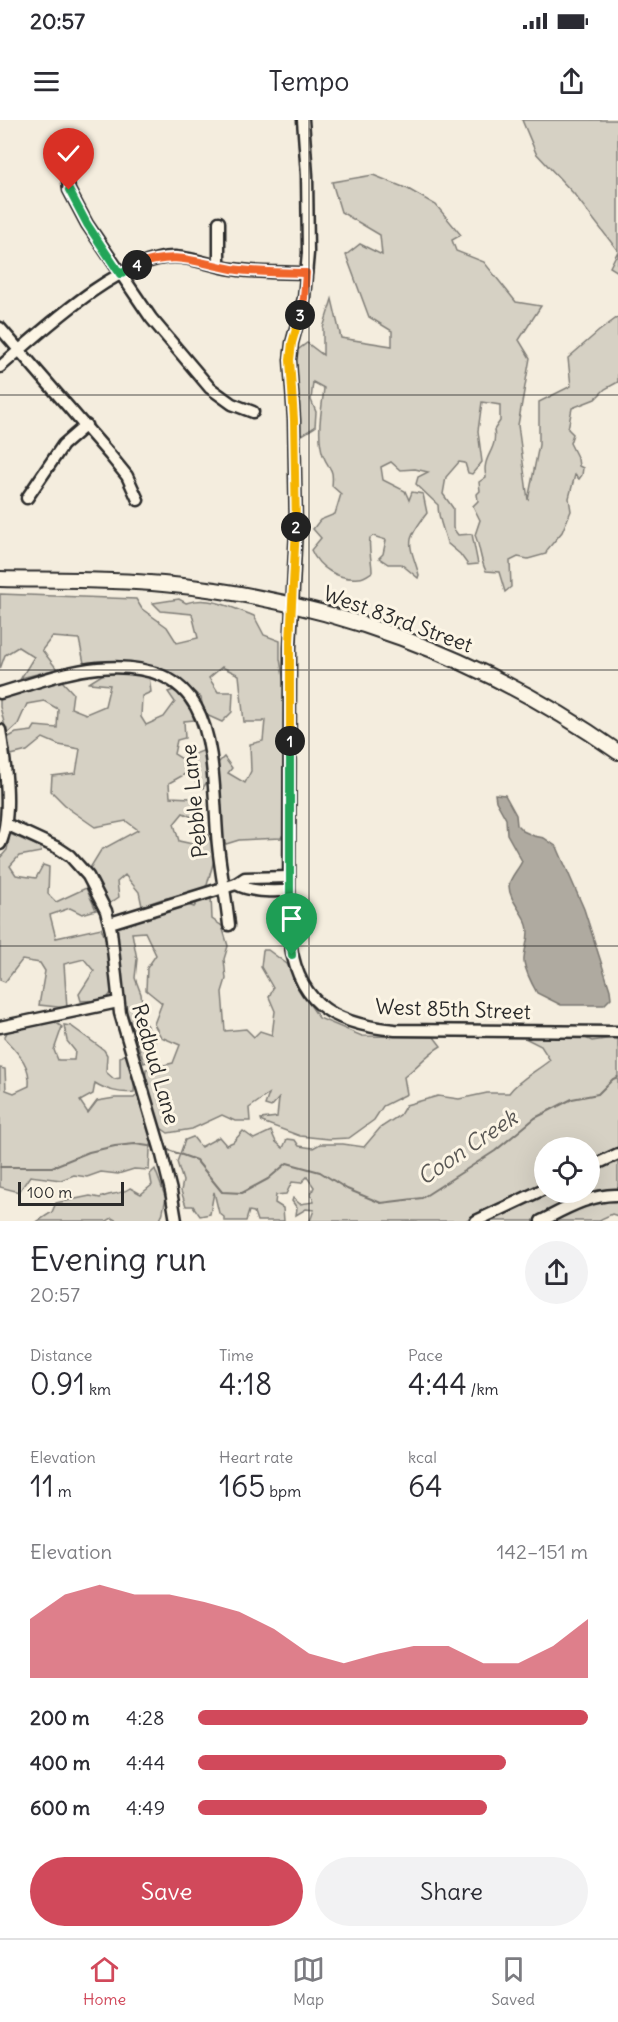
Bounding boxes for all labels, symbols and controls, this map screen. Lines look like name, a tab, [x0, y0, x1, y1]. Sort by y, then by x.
text: 20:57	[30, 7, 85, 35]
text: Tempo	[268, 64, 350, 98]
icon: menu	[30, 65, 63, 98]
icon: share	[555, 65, 588, 98]
pin	[43, 128, 94, 190]
icon: check	[52, 137, 85, 170]
pin: 4	[122, 250, 152, 280]
text: 4	[132, 255, 142, 275]
pin: 3	[285, 300, 315, 330]
text: 3	[295, 305, 305, 325]
pin: 2	[281, 512, 311, 542]
text: 2	[292, 517, 300, 537]
street label: West 83rd Street	[320, 579, 476, 659]
pin: 1	[275, 726, 305, 756]
text: 1	[287, 731, 293, 751]
street label: Pebble Lane	[175, 743, 213, 859]
pin	[266, 893, 317, 955]
icon: arrive	[275, 902, 308, 935]
street label: West 85th Street	[375, 993, 531, 1025]
street label: Redbud Lane	[126, 1000, 186, 1128]
water label: Coon Creek	[412, 1102, 524, 1191]
map controls	[534, 1137, 600, 1203]
button: locate	[534, 1137, 600, 1203]
scale bar	[18, 1179, 124, 1206]
text: 100 m	[27, 1182, 72, 1202]
text: Evening run	[30, 1238, 206, 1280]
button: share	[525, 1241, 588, 1304]
text: 20:57	[30, 1282, 80, 1307]
text: Distance	[30, 1345, 92, 1365]
text: Time	[219, 1345, 254, 1365]
text: Pace	[408, 1345, 443, 1365]
text: 0.91	[30, 1365, 85, 1403]
text: 4:18	[219, 1365, 272, 1403]
text: 4:44	[408, 1365, 467, 1403]
text: km	[85, 1379, 111, 1399]
text: /km	[467, 1379, 499, 1399]
text: Elevation	[30, 1447, 96, 1467]
text: Heart rate	[219, 1447, 293, 1467]
text: kcal	[408, 1447, 437, 1467]
text: 11	[30, 1467, 54, 1505]
text: 165	[219, 1467, 265, 1505]
text: 64	[408, 1467, 443, 1505]
text: m	[54, 1481, 72, 1501]
text: bpm	[265, 1481, 301, 1501]
text: Elevation	[30, 1539, 112, 1564]
text: 142–151 m	[497, 1539, 588, 1564]
text: 200 m	[30, 1705, 90, 1730]
text: 4:28	[126, 1705, 165, 1730]
text: 400 m	[30, 1750, 90, 1775]
text: 4:44	[126, 1750, 165, 1775]
text: 600 m	[30, 1795, 90, 1820]
text: 4:49	[126, 1795, 165, 1820]
button: Save	[30, 1857, 303, 1926]
button: Share	[315, 1857, 588, 1926]
tab: Home	[83, 1953, 126, 2009]
tab: Map	[292, 1953, 325, 2009]
tab: Saved	[491, 1953, 535, 2009]

